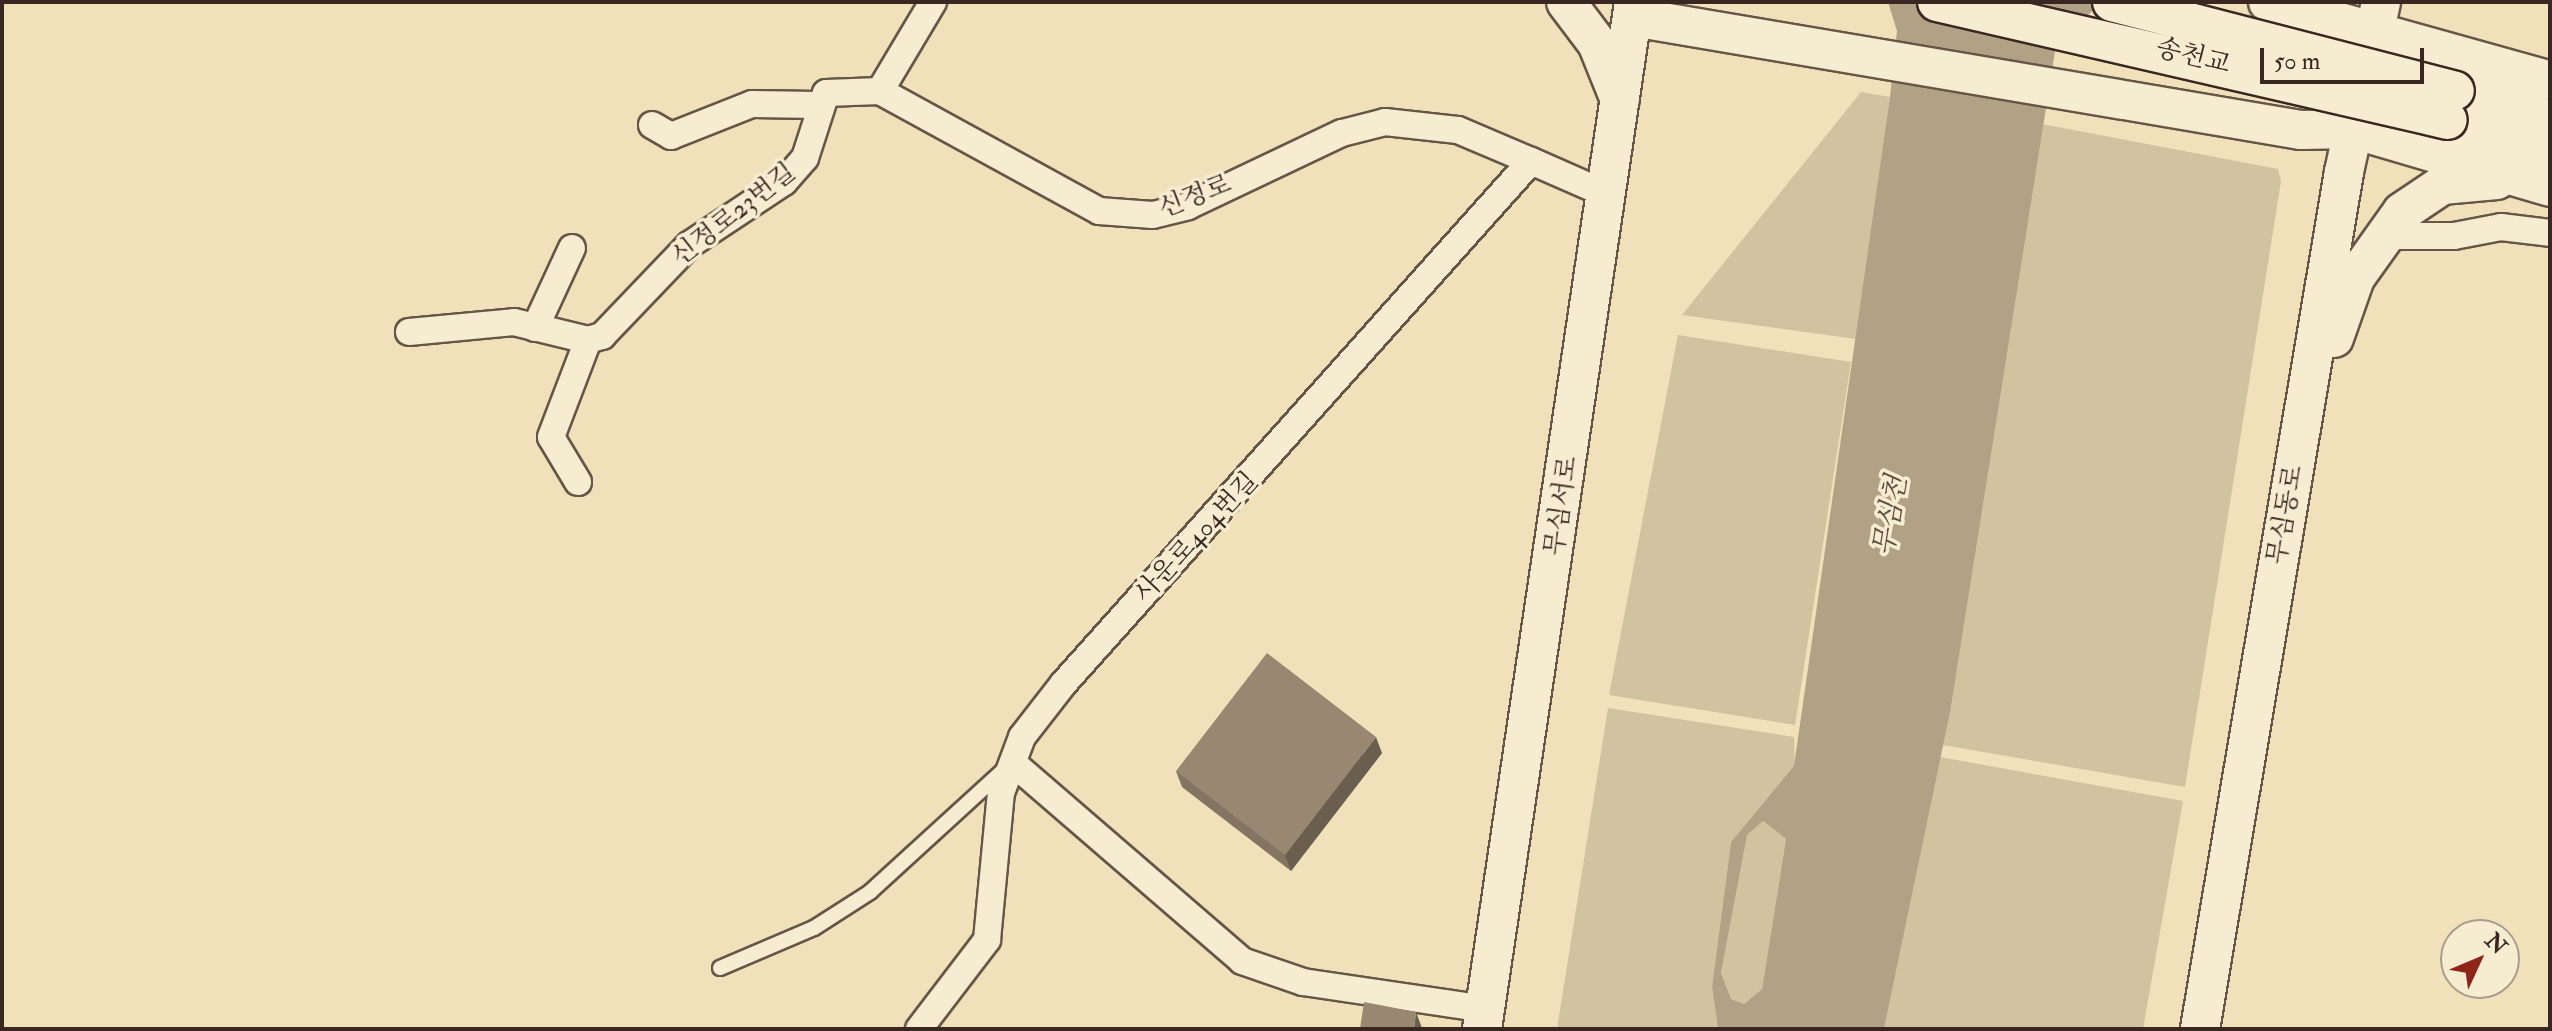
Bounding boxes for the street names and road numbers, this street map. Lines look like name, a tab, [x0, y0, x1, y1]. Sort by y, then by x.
street label: 송천교	[2153, 33, 2233, 81]
street label: 신정로23번길	[666, 157, 802, 273]
street label: 신정로	[1154, 169, 1236, 225]
street label: 무심서로	[1540, 454, 1584, 558]
street label: 무심동로	[2262, 463, 2310, 567]
street label: 사운로404번길	[1129, 466, 1265, 610]

